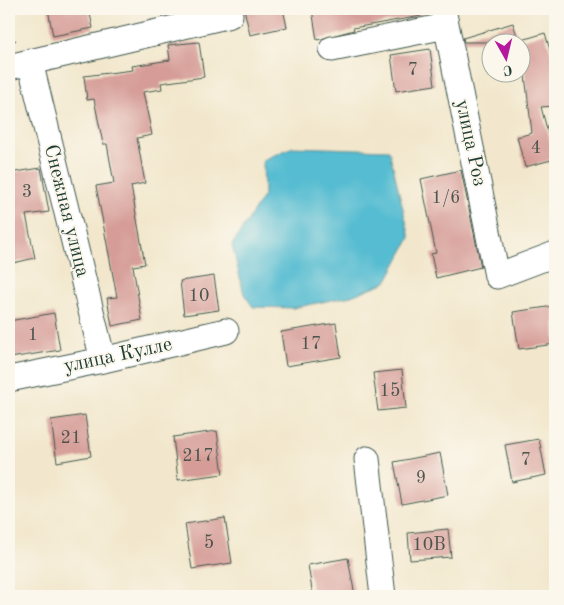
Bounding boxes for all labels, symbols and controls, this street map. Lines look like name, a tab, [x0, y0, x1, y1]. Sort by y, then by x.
north arrow	[482, 32, 532, 82]
house number: 7	[408, 61, 418, 79]
text: С	[502, 62, 513, 77]
street label: улица Роз	[451, 98, 489, 188]
house number: 4	[531, 139, 541, 157]
street label: Снежная улица	[40, 143, 92, 279]
house number: 3	[22, 183, 32, 201]
house number: 1/6	[432, 189, 460, 207]
house number: 10	[189, 287, 209, 305]
house number: 1	[28, 326, 38, 344]
street label: улица Кулле	[62, 335, 174, 377]
house number: 17	[301, 335, 321, 353]
house number: 15	[380, 382, 400, 400]
house number: 21	[61, 429, 81, 447]
house number: 217	[182, 447, 214, 465]
house number: 7	[521, 451, 531, 469]
house number: 9	[416, 469, 426, 487]
house number: 5	[204, 534, 214, 552]
house number: 10В	[412, 536, 446, 554]

